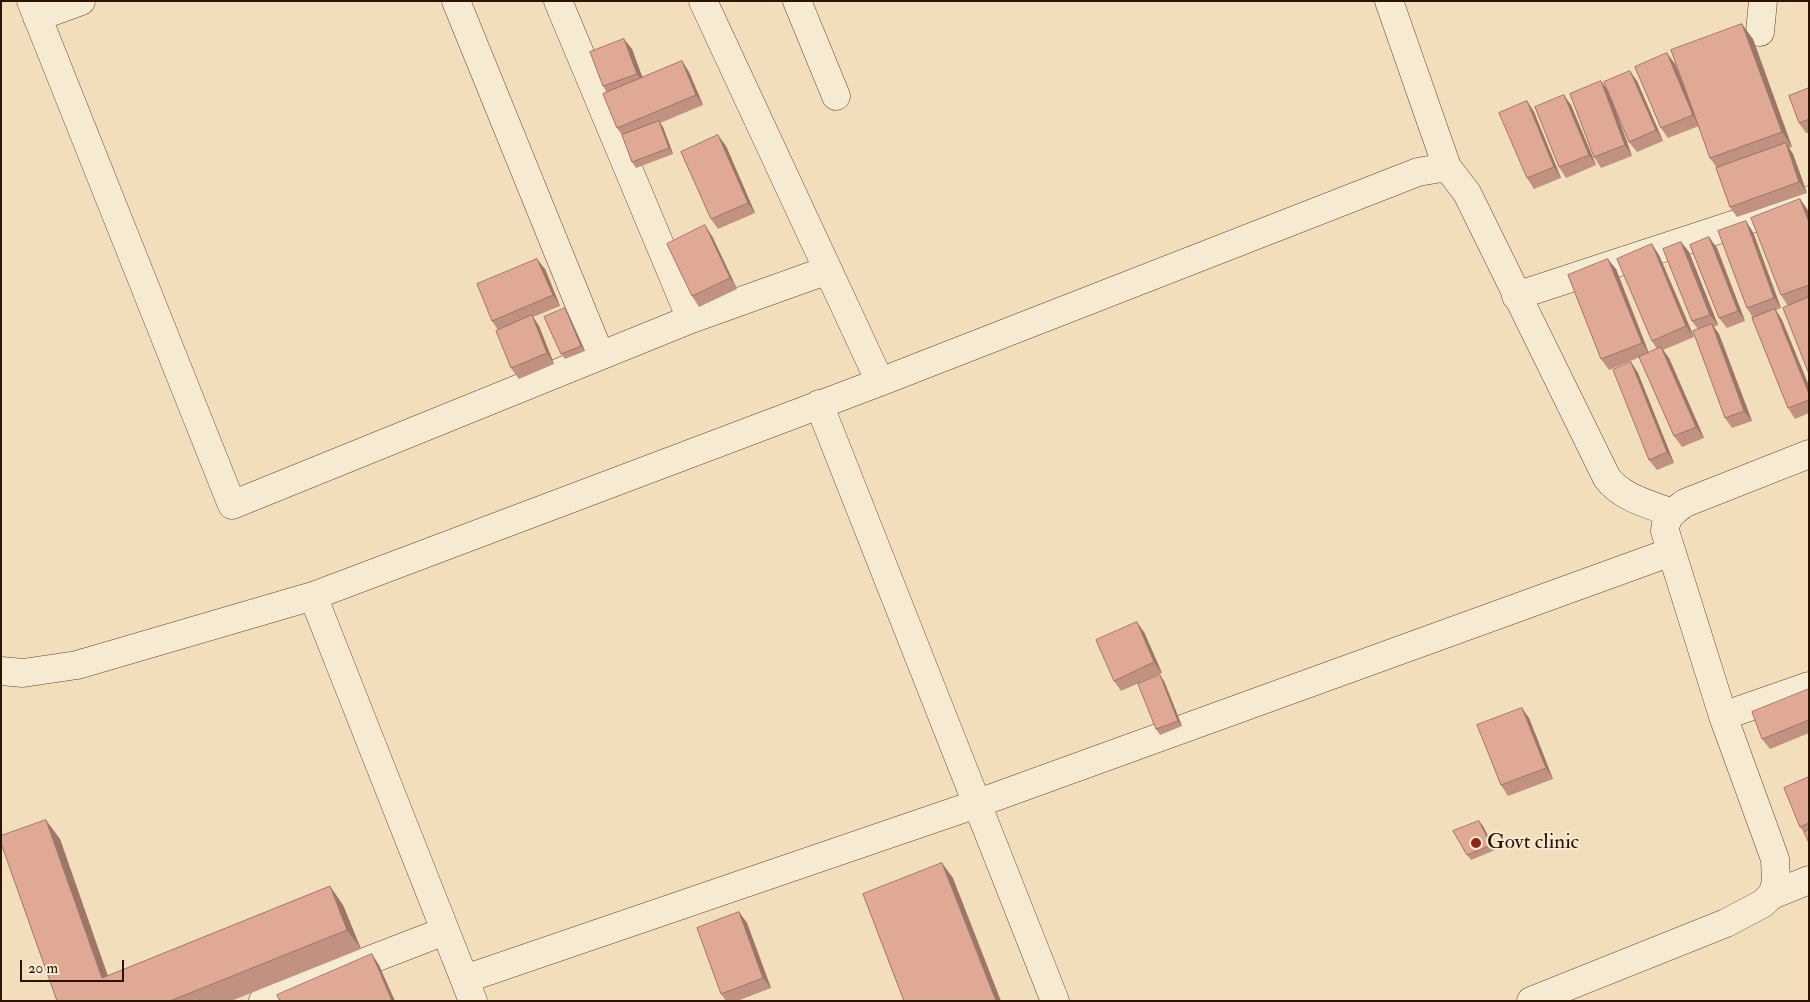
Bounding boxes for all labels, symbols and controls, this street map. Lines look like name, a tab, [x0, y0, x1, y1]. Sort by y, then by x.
place label: Govt clinic	[1487, 830, 1579, 856]
marker: Govt clinic	[1469, 836, 1483, 850]
scale bar	[22, 950, 126, 982]
text: 20 m	[28, 959, 58, 978]

